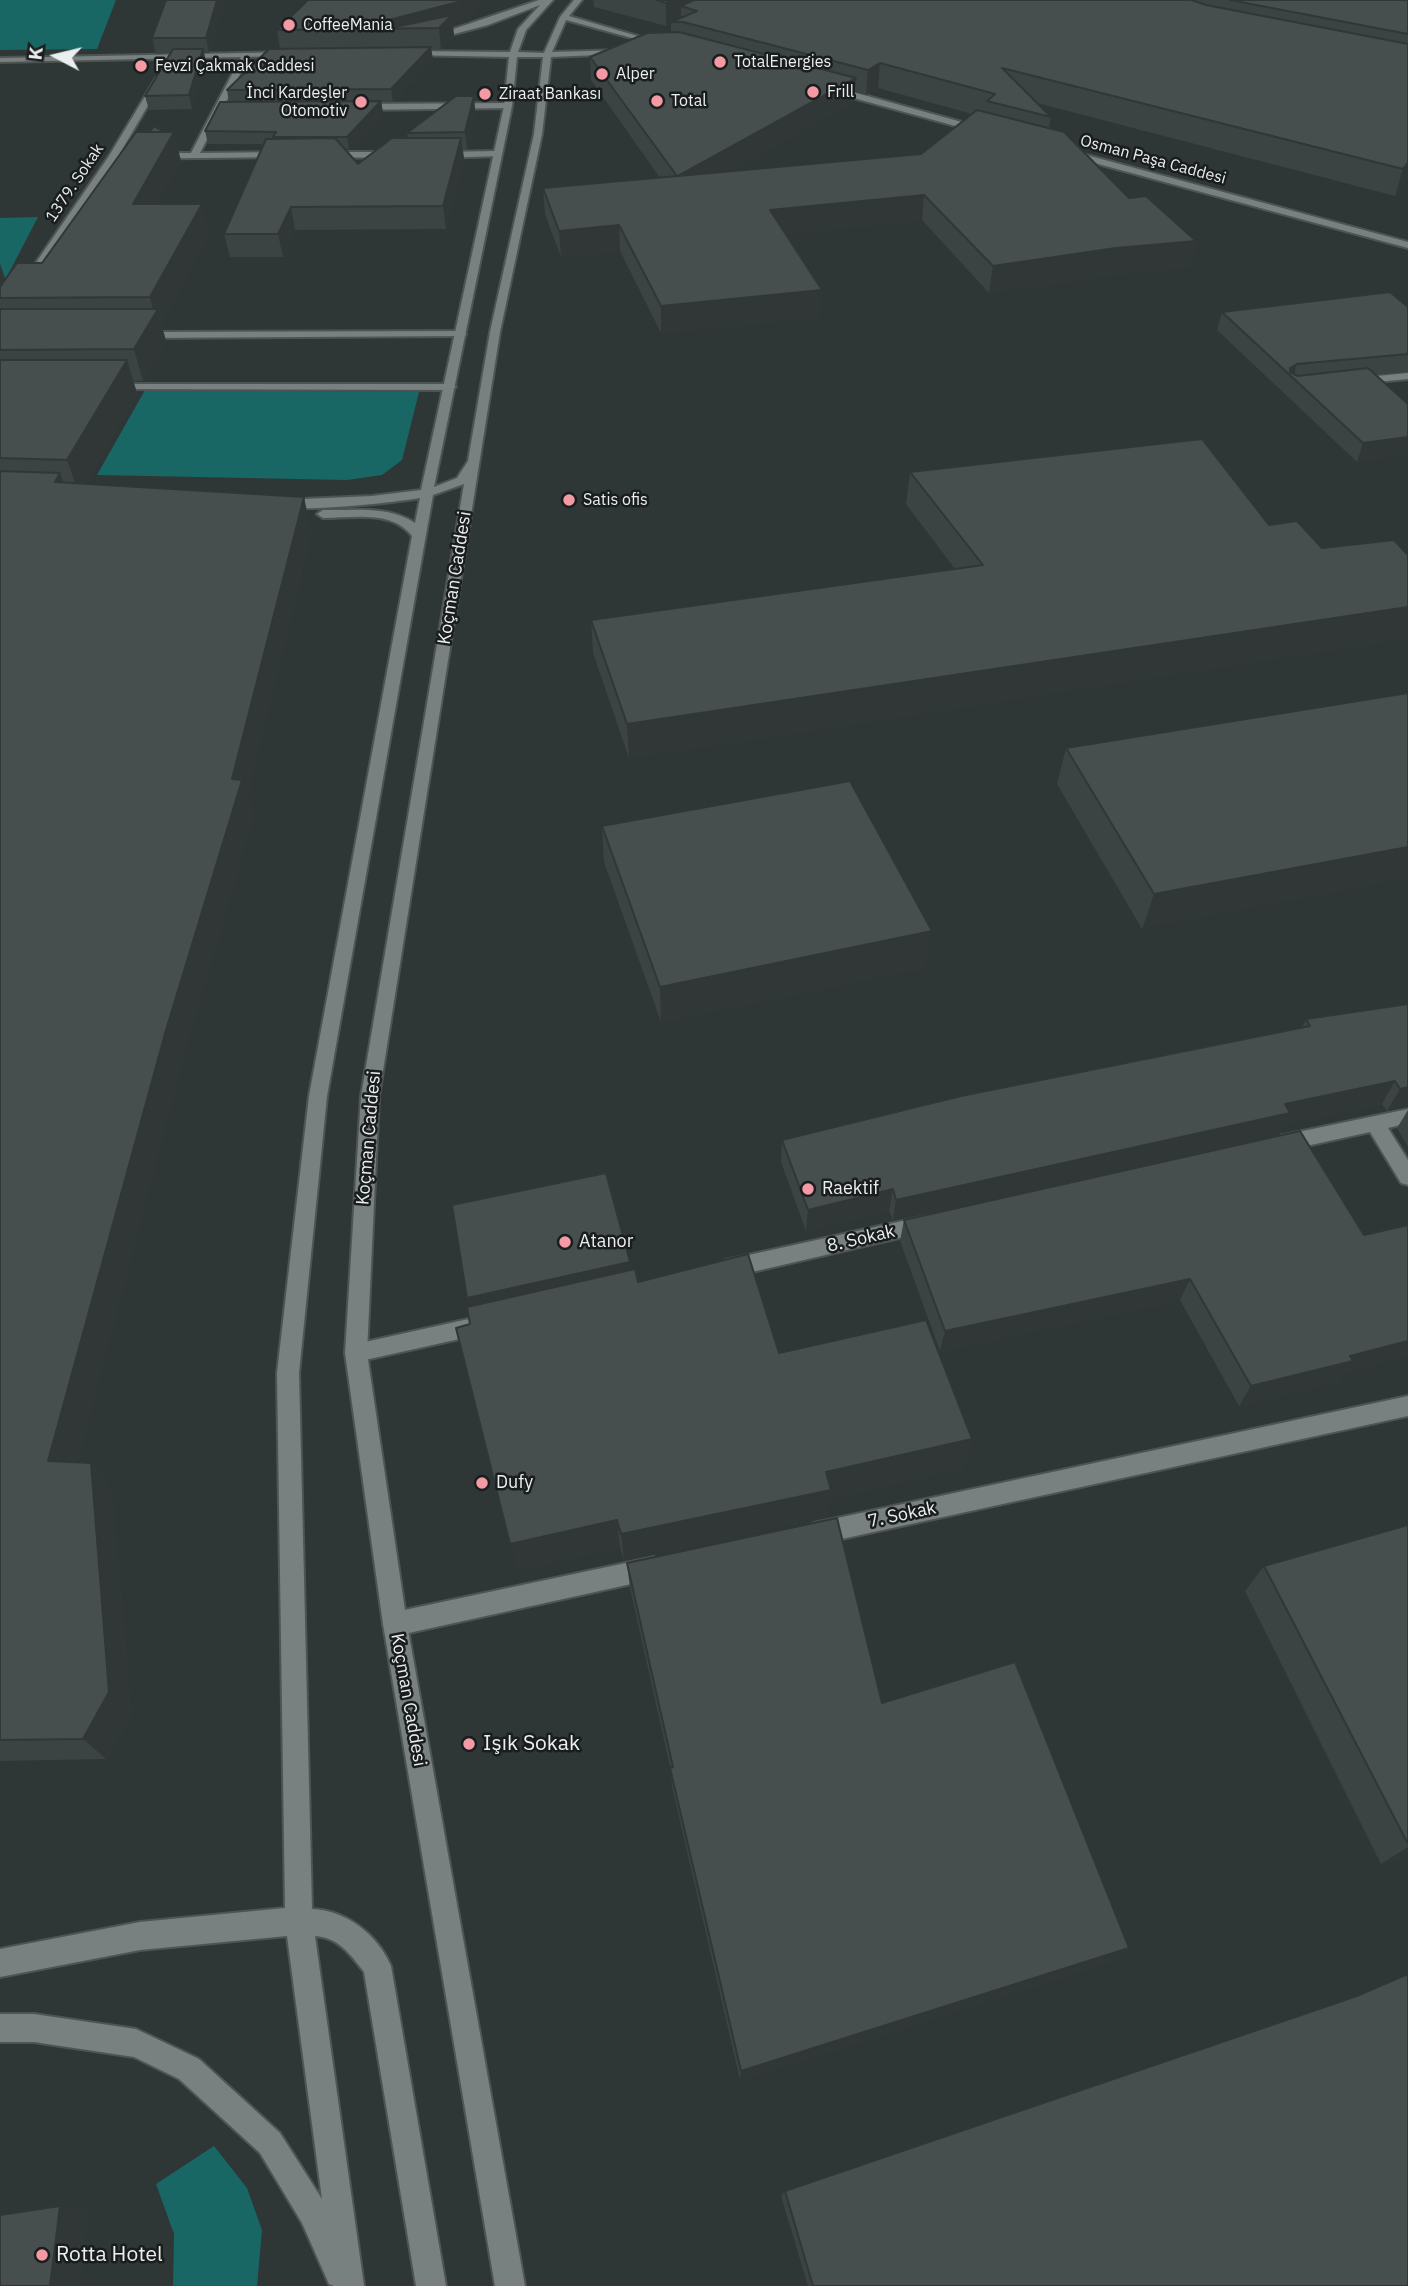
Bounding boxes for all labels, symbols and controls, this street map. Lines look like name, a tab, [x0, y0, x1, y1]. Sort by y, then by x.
place label: CoffeeMania	[303, 15, 393, 35]
marker: CoffeeMania	[281, 17, 297, 33]
north arrow	[21, 21, 91, 91]
text: K	[22, 45, 48, 61]
place label: TotalEnergies	[734, 52, 831, 72]
marker: TotalEnergies	[712, 54, 728, 70]
place label: Fevzi Çakmak Caddesi	[155, 56, 315, 76]
marker: Fevzi Çakmak Caddesi	[133, 58, 149, 74]
place label: Alper	[616, 64, 655, 84]
marker: Alper	[594, 66, 610, 82]
place label: Frill	[827, 82, 854, 102]
place label: İnci Kardeşler Otomotiv	[247, 83, 347, 121]
place label: Ziraat Bankası	[499, 84, 601, 104]
marker: Frill	[805, 84, 821, 100]
marker: Ziraat Bankası	[477, 86, 493, 102]
place label: Total	[671, 91, 707, 111]
marker: Total	[649, 93, 665, 109]
marker: İnci Kardeşler Otomotiv	[353, 94, 369, 110]
street label: Osman Paşa Caddesi	[1078, 131, 1228, 189]
street label: 1379. Sokak	[42, 140, 108, 226]
place label: Satis ofis	[583, 490, 648, 510]
marker: Satis ofis	[561, 492, 577, 508]
street label: Koçman Caddesi	[434, 510, 476, 646]
street label: Koçman Caddesi	[352, 1070, 386, 1206]
place label: Raektif	[822, 1178, 879, 1200]
marker: Raektif	[800, 1181, 816, 1197]
street label: 8. Sokak	[825, 1221, 897, 1257]
place label: Atanor	[579, 1231, 633, 1253]
marker: Atanor	[557, 1234, 573, 1250]
place label: Dufy	[496, 1472, 533, 1494]
marker: Dufy	[474, 1475, 490, 1491]
street label: 7. Sokak	[866, 1497, 938, 1533]
street label: Koçman Caddesi	[386, 1632, 430, 1768]
place label: Işık Sokak	[483, 1731, 580, 1757]
marker: Işık Sokak	[461, 1736, 477, 1752]
place label: Rotta Hotel	[56, 2242, 163, 2268]
marker: Rotta Hotel	[34, 2247, 50, 2263]

